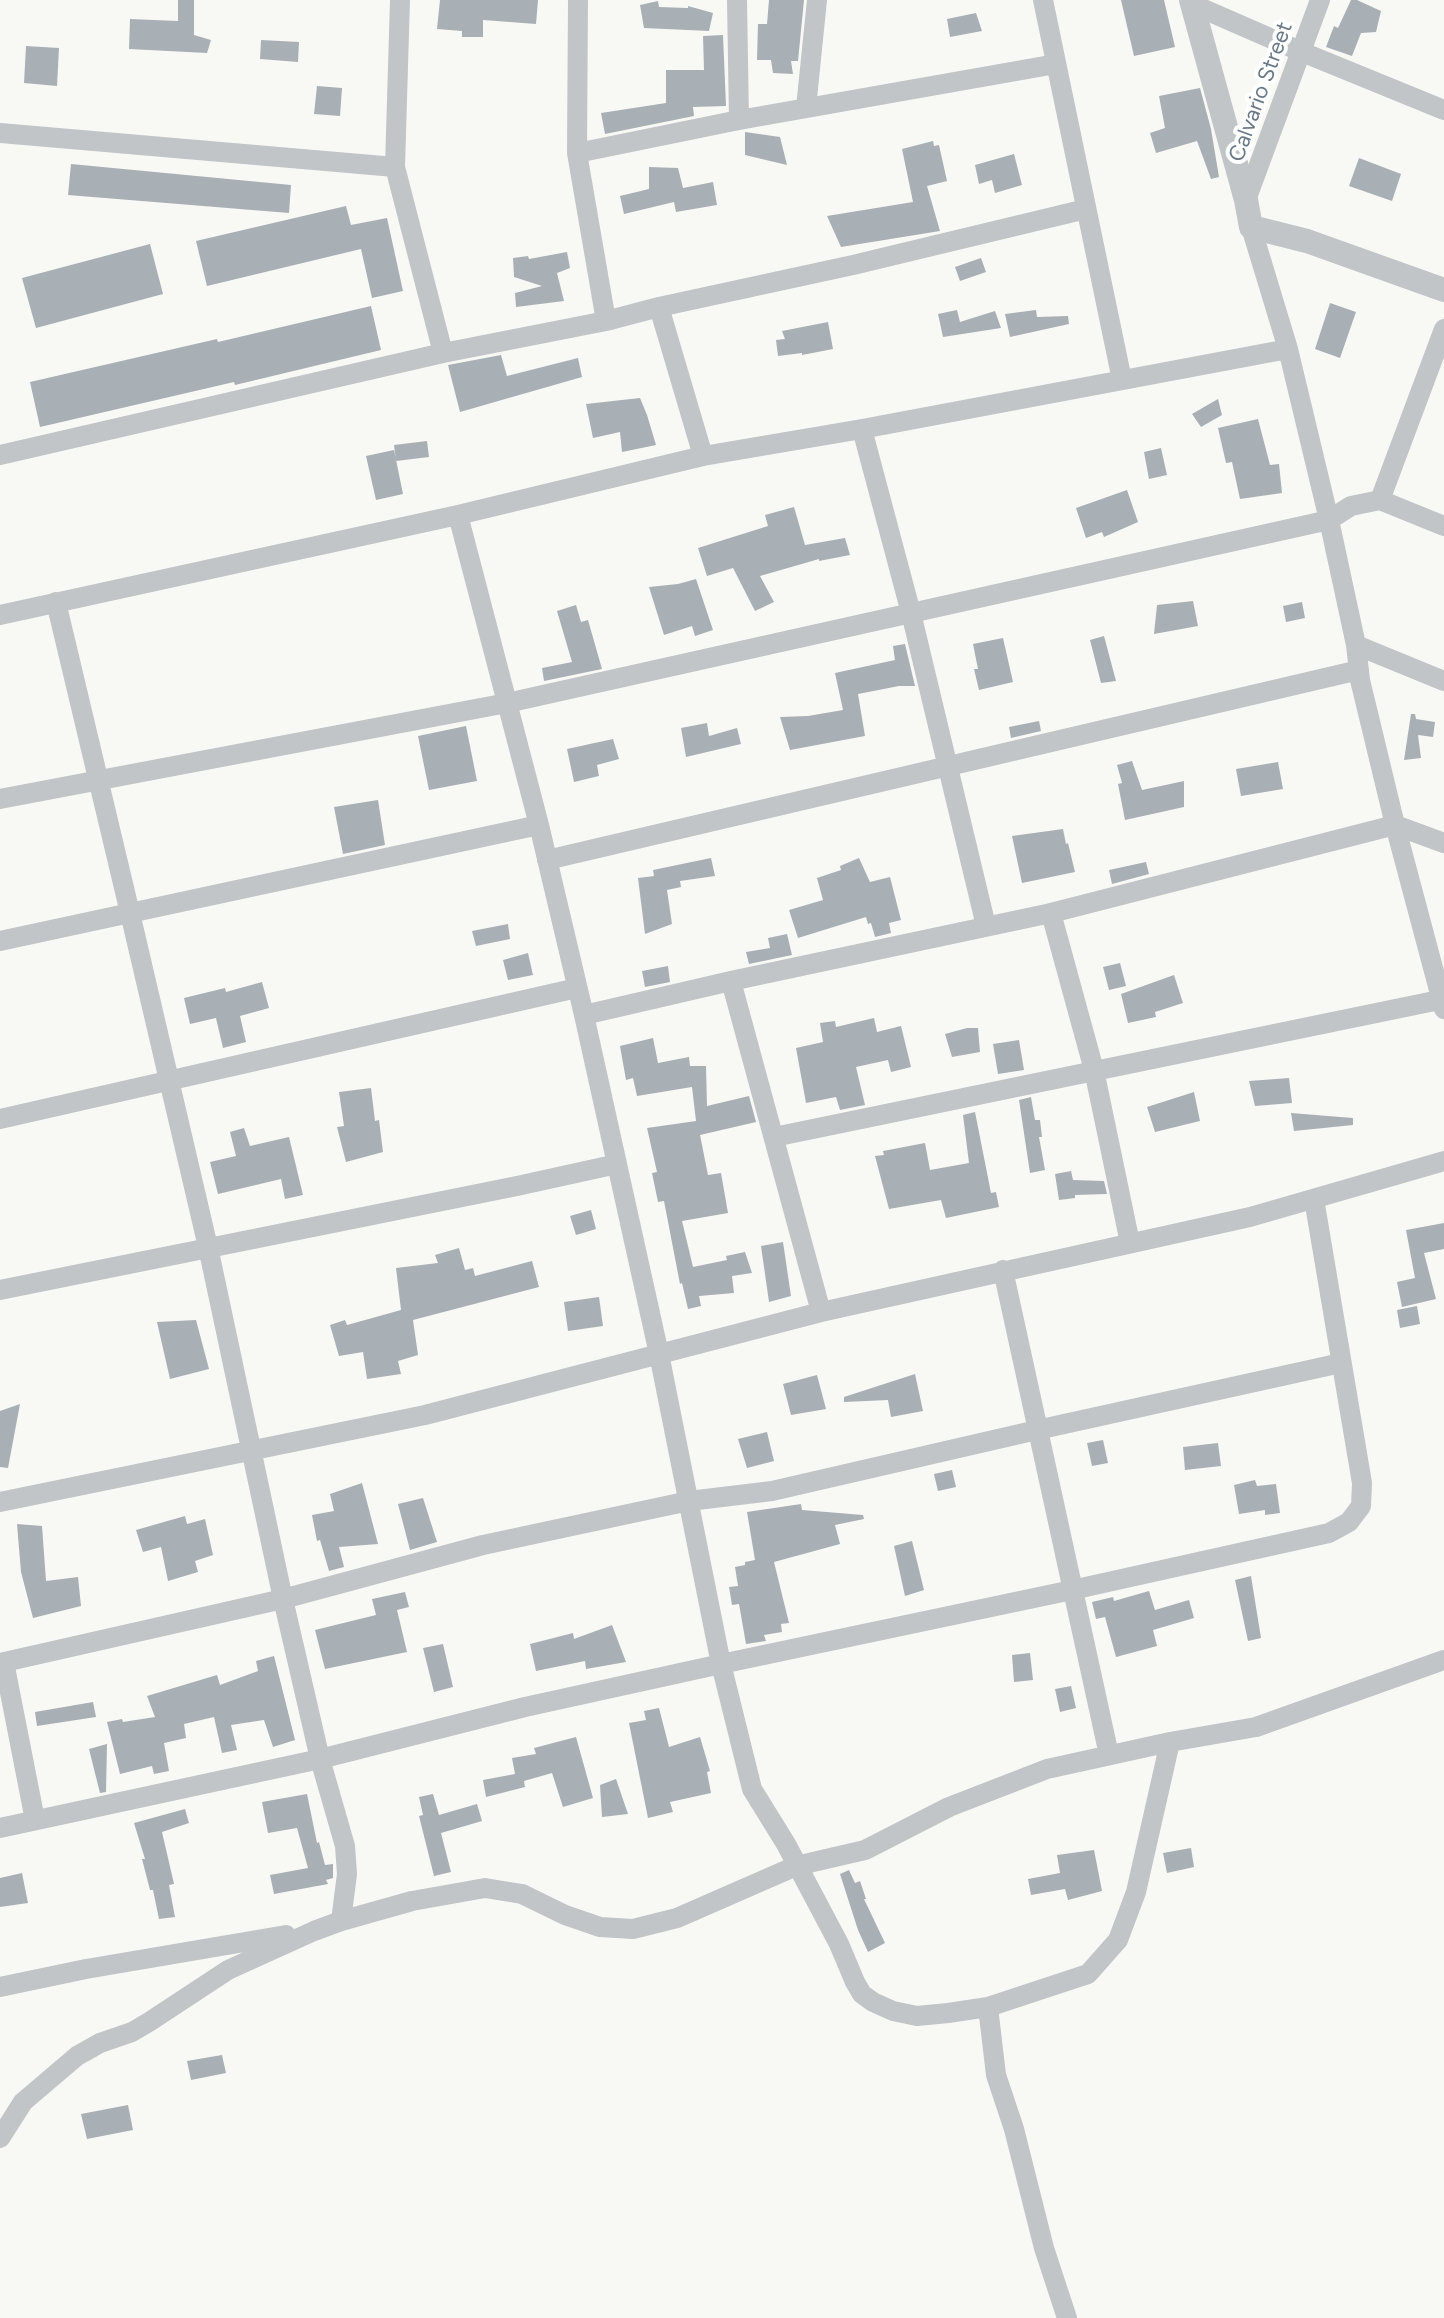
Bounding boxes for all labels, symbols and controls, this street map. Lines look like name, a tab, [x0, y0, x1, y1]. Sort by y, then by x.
street label: Calvario Street	[1224, 19, 1298, 165]

